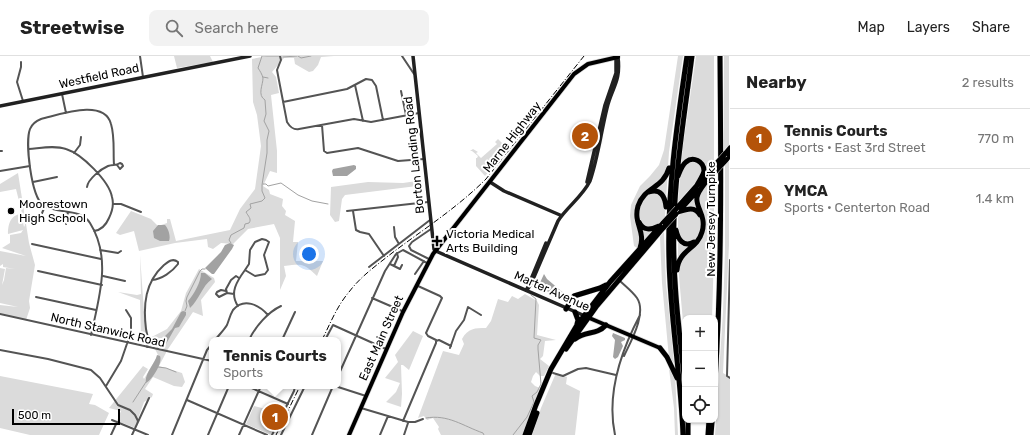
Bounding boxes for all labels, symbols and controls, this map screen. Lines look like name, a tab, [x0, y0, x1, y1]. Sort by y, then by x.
search box	[149, 10, 429, 46]
text: Streetwise	[20, 16, 125, 39]
icon: search	[163, 17, 185, 39]
text: Search here	[195, 19, 279, 37]
text: Map	[858, 19, 885, 36]
text: Layers	[907, 19, 950, 36]
text: Share	[972, 19, 1010, 36]
street label: Westfield Road	[58, 61, 140, 91]
text: Nearby	[746, 72, 807, 92]
text: 2 results	[962, 75, 1014, 90]
street label: Borton Landing Road	[401, 96, 427, 214]
street label: Marne Highway	[480, 98, 544, 175]
pin: 2	[572, 121, 598, 151]
text: Tennis Courts	[784, 122, 888, 140]
text: 1	[756, 131, 762, 146]
text: 770 m	[978, 131, 1014, 146]
text: Sports · East 3rd Street	[784, 140, 926, 155]
street label: New Jersey Turnpike	[704, 161, 718, 277]
text: YMCA	[784, 182, 828, 200]
text: 2	[755, 191, 763, 206]
text: 1.4 km	[976, 191, 1014, 206]
place label: Moorestown High School	[19, 197, 88, 225]
text: Sports · Centerton Road	[784, 200, 930, 215]
marker: Moorestown High School	[6, 206, 16, 216]
place label: Victoria Medical Arts Building	[446, 227, 534, 255]
marker: Victoria Medical Arts Building	[431, 235, 443, 247]
your location	[299, 244, 319, 264]
street label: Marter Avenue	[512, 268, 592, 314]
street label: East Main Street	[356, 293, 406, 383]
street label: North Stanwick Road	[49, 310, 167, 350]
map controls	[682, 315, 718, 423]
button: +	[682, 315, 718, 351]
popup	[209, 337, 341, 389]
text: Tennis Courts	[223, 347, 327, 365]
button: −	[682, 351, 718, 387]
text: Sports	[223, 365, 263, 380]
button: locate	[682, 387, 718, 423]
pin: 1	[262, 402, 288, 432]
scale bar	[12, 407, 120, 426]
text: 500 m	[18, 409, 51, 422]

